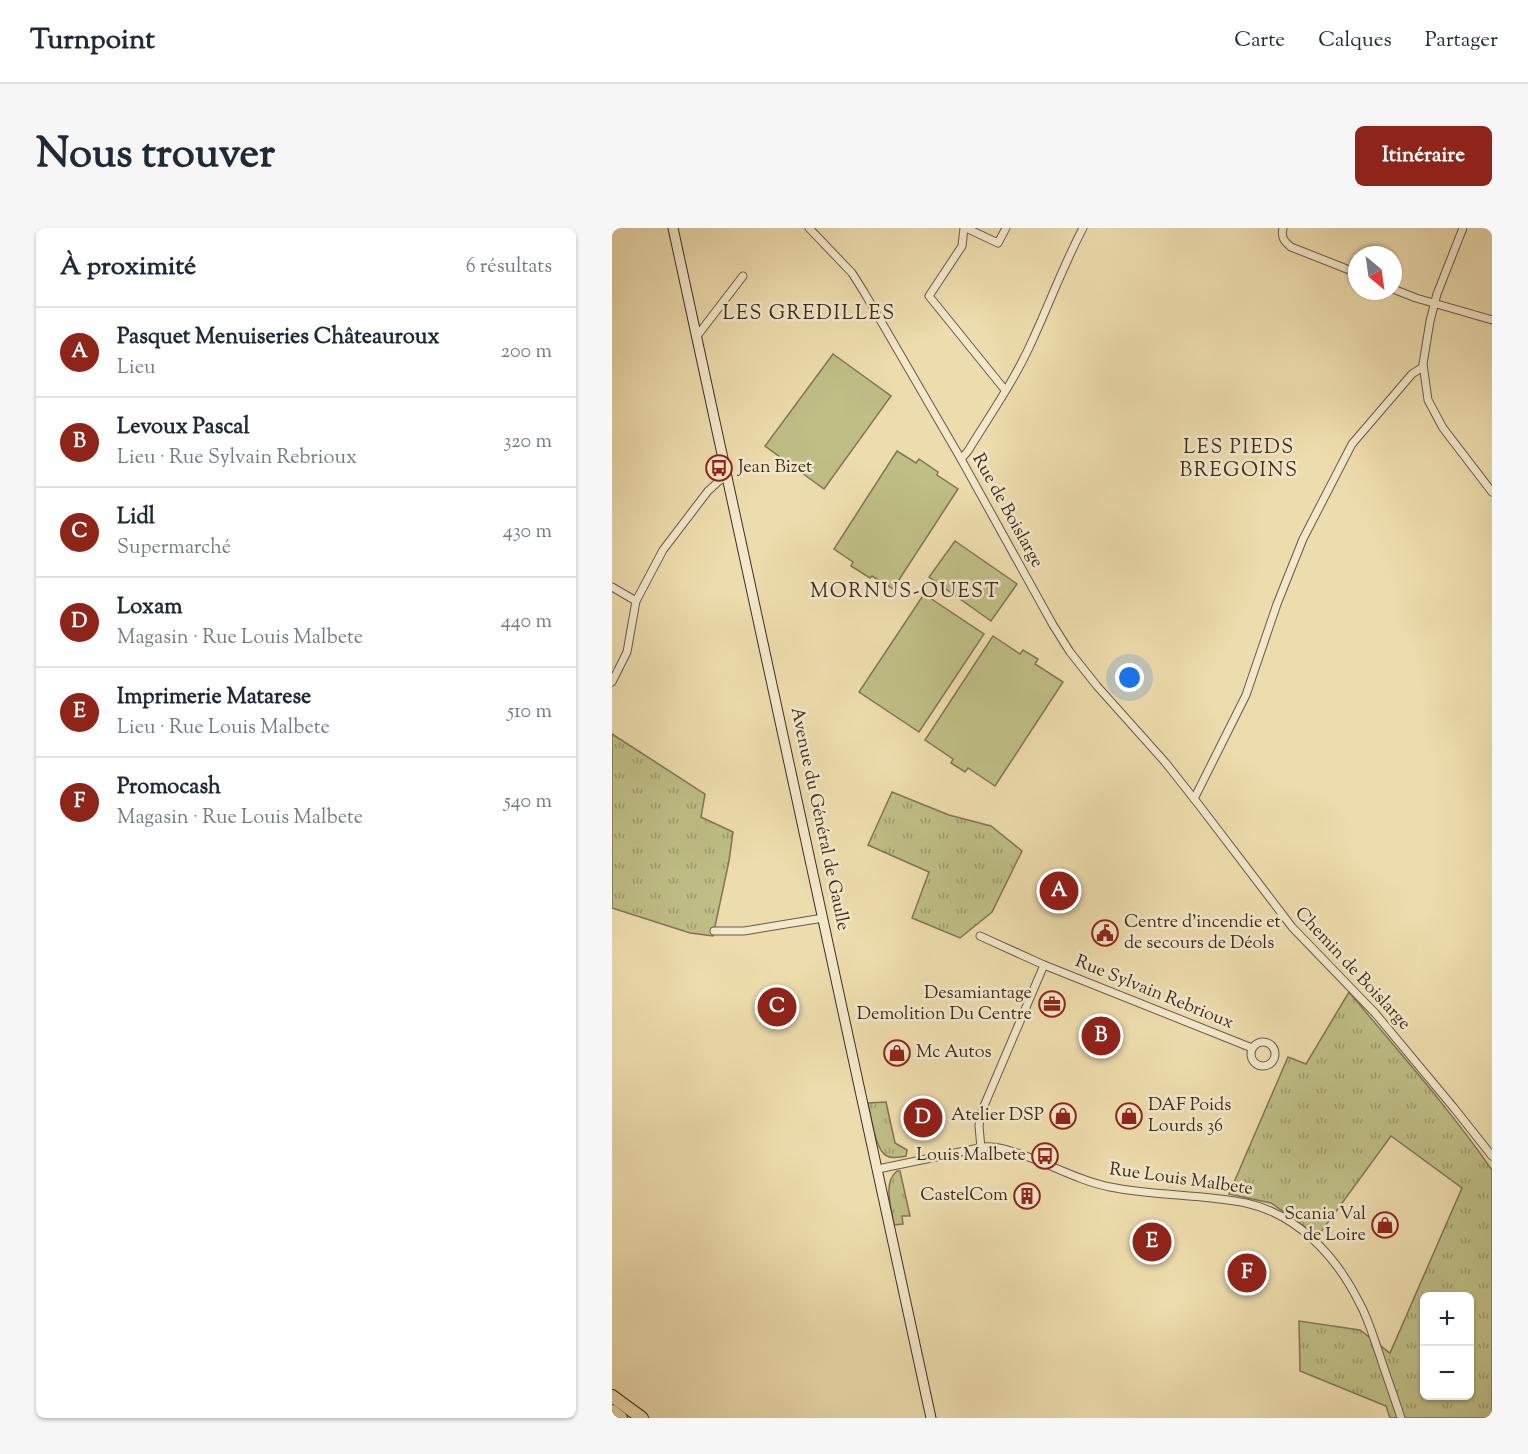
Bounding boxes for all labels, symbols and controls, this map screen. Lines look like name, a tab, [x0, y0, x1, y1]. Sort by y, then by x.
text: Turnpoint	[30, 21, 155, 61]
text: Carte	[1234, 26, 1285, 56]
text: Calques	[1318, 26, 1392, 56]
text: Partager	[1425, 26, 1498, 56]
text: Nous trouver	[36, 126, 275, 186]
button: Itinéraire	[1355, 126, 1492, 186]
north arrow	[1348, 246, 1402, 300]
text: À proximité	[60, 249, 196, 286]
text: 6 résultats	[466, 253, 552, 282]
district label: LES GREDILLES	[722, 300, 896, 329]
text: Pasquet Menuiseries Châteauroux	[117, 322, 440, 354]
text: A	[71, 338, 88, 367]
text: 200 m	[501, 338, 552, 367]
text: Lieu	[117, 354, 155, 383]
text: Levoux Pascal	[117, 412, 250, 444]
text: B	[73, 428, 86, 457]
text: 320 m	[503, 428, 552, 457]
district label: LES PIEDS BREGOINS	[1180, 434, 1298, 486]
text: Lieu · Rue Sylvain Rebrioux	[117, 444, 357, 473]
street label: Rue de Boislarge	[965, 449, 1049, 573]
bus stop icon: Jean Bizet	[704, 453, 734, 483]
place label: Jean Bizet	[737, 455, 812, 481]
text: Lidl	[117, 502, 155, 534]
text: C	[71, 518, 88, 547]
text: 430 m	[503, 518, 552, 547]
text: Supermarché	[117, 534, 231, 563]
district label: MORNUS-OUEST	[810, 578, 1000, 607]
text: Loxam	[117, 592, 182, 624]
text: D	[72, 608, 87, 637]
text: 440 m	[501, 608, 552, 637]
text: Magasin · Rue Louis Malbete	[117, 624, 363, 653]
your location	[1115, 663, 1144, 692]
text: Imprimerie Matarese	[117, 682, 311, 714]
text: E	[73, 698, 86, 727]
text: 510 m	[507, 698, 552, 727]
street label: Avenue du Général de Gaulle	[783, 705, 855, 933]
text: Lieu · Rue Louis Malbete	[117, 714, 330, 743]
text: Promocash	[117, 772, 221, 804]
text: F	[74, 788, 85, 817]
text: 540 m	[504, 788, 552, 817]
text: Magasin · Rue Louis Malbete	[117, 804, 363, 833]
pin: A	[1040, 868, 1078, 914]
street label: Chemin de Boislarge	[1288, 902, 1416, 1036]
place label: Centre d'incendie et de secours de Déols	[1124, 910, 1281, 957]
public building icon: Centre d'incendie et de secours de Déols	[1090, 918, 1120, 948]
street label: Rue Sylvain Rebrioux	[1071, 949, 1237, 1037]
place label: Desamiantage Demolition Du Centre	[857, 981, 1032, 1028]
pin: C	[758, 984, 796, 1030]
office icon: Desamiantage Demolition Du Centre	[1037, 989, 1067, 1019]
pin: B	[1082, 1014, 1120, 1058]
shop icon: Mc Autos	[882, 1038, 912, 1068]
place label: Mc Autos	[916, 1040, 992, 1066]
place label: DAF Poids Lourds 36	[1148, 1093, 1231, 1140]
pin: D	[904, 1096, 942, 1140]
shop icon: Atelier DSP	[1048, 1101, 1078, 1131]
shop icon: DAF Poids Lourds 36	[1114, 1101, 1144, 1131]
place label: Atelier DSP	[951, 1103, 1044, 1129]
bus stop icon: Louis Malbete	[1030, 1141, 1060, 1171]
place label: Louis Malbete	[916, 1143, 1026, 1169]
street label: Rue Louis Malbete	[1108, 1157, 1254, 1203]
building icon: CastelCom	[1012, 1181, 1042, 1211]
place label: CastelCom	[920, 1183, 1008, 1209]
place label: Scania Val de Loire	[1284, 1202, 1366, 1249]
shop icon: Scania Val de Loire	[1370, 1210, 1400, 1240]
pin: E	[1132, 1220, 1172, 1264]
pin: F	[1228, 1250, 1266, 1296]
map controls	[1420, 1292, 1474, 1400]
button: +	[1420, 1292, 1474, 1346]
button: −	[1420, 1346, 1474, 1400]

